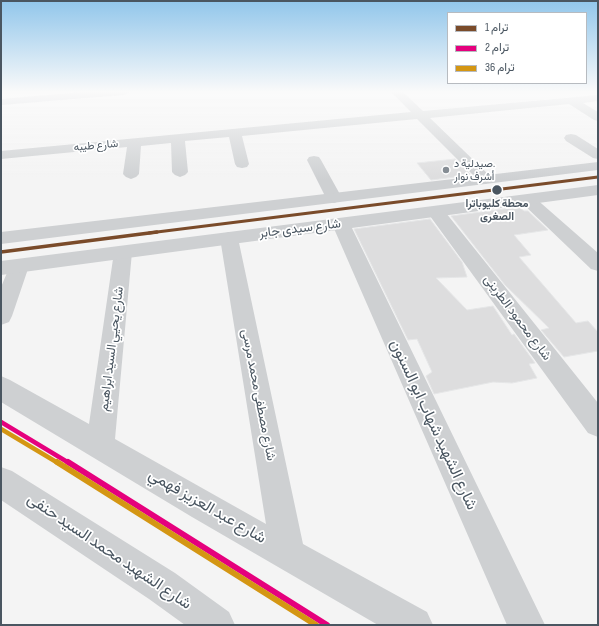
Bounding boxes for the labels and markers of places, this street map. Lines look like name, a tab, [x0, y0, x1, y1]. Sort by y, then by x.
place label: صيدلية د. أشرف نوار	[454, 157, 495, 183]
marker: صيدلية د. أشرف نوار	[441, 165, 451, 175]
marker: محطة كليوباترا الصغرى	[490, 183, 504, 197]
place label: محطة كليوباترا الصغرى	[466, 197, 528, 223]

